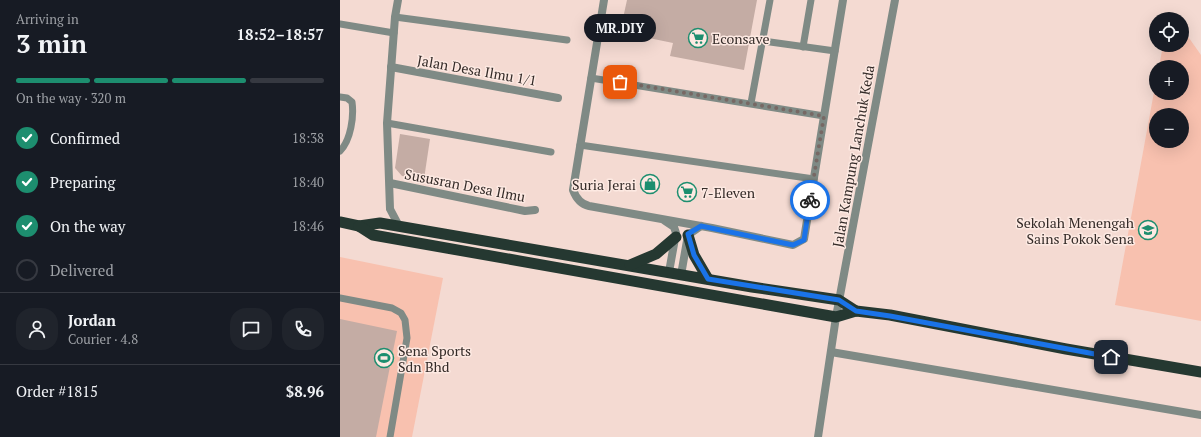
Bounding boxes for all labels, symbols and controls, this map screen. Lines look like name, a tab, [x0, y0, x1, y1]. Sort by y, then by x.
text: Arriving in	[16, 10, 79, 28]
map controls	[1149, 12, 1189, 148]
button: locate	[1149, 12, 1189, 52]
callout: MR.DIY	[584, 14, 656, 42]
text: MR.DIY	[596, 19, 644, 37]
text: 18:52–18:57	[237, 24, 324, 44]
text: 3 min	[16, 26, 87, 60]
supermarket icon: Econsave	[687, 27, 709, 49]
place label: Econsave	[712, 29, 770, 48]
street label: Jalan Desa Ilmu 1/1	[416, 50, 538, 90]
button: +	[1149, 60, 1189, 100]
street label: Jalan Kampung Lanchuk Keda	[828, 63, 878, 249]
pin	[603, 65, 637, 99]
icon: bag	[609, 71, 631, 93]
text: On the way · 320 m	[16, 89, 126, 107]
button: −	[1149, 108, 1189, 148]
icon: check	[16, 127, 38, 149]
text: Confirmed	[50, 128, 120, 148]
text: 18:38	[292, 129, 324, 147]
street label: Sususran Desa Ilmu	[403, 164, 527, 206]
icon: check	[16, 171, 38, 193]
text: Preparing	[50, 172, 115, 192]
text: 18:40	[292, 173, 324, 191]
shop icon: Suria Jerai	[639, 173, 661, 195]
place label: Suria Jerai	[572, 175, 636, 194]
courier	[790, 180, 830, 220]
supermarket icon: 7-Eleven	[676, 181, 698, 203]
place label: 7-Eleven	[701, 183, 756, 202]
icon: bike	[799, 189, 821, 211]
place label: Sekolah Menengah Sains Pokok Sena	[1016, 213, 1134, 248]
icon: check	[16, 215, 38, 237]
text: On the way	[50, 216, 125, 236]
text: 18:46	[292, 217, 324, 235]
school or university icon: Sekolah Menengah Sains Pokok Sena	[1137, 219, 1159, 241]
text: Delivered	[50, 260, 114, 280]
button: person	[16, 308, 58, 350]
button: chat	[230, 308, 272, 350]
button: phone	[282, 308, 324, 350]
text: Jordan	[68, 310, 116, 330]
text: Courier · 4.8	[68, 330, 138, 348]
pin	[1094, 340, 1128, 374]
place label: Sena Sports Sdn Bhd	[398, 341, 471, 376]
icon: home	[1100, 346, 1122, 368]
sports icon: Sena Sports Sdn Bhd	[373, 347, 395, 369]
text: Order #1815	[16, 381, 98, 401]
text: $8.96	[286, 381, 324, 401]

